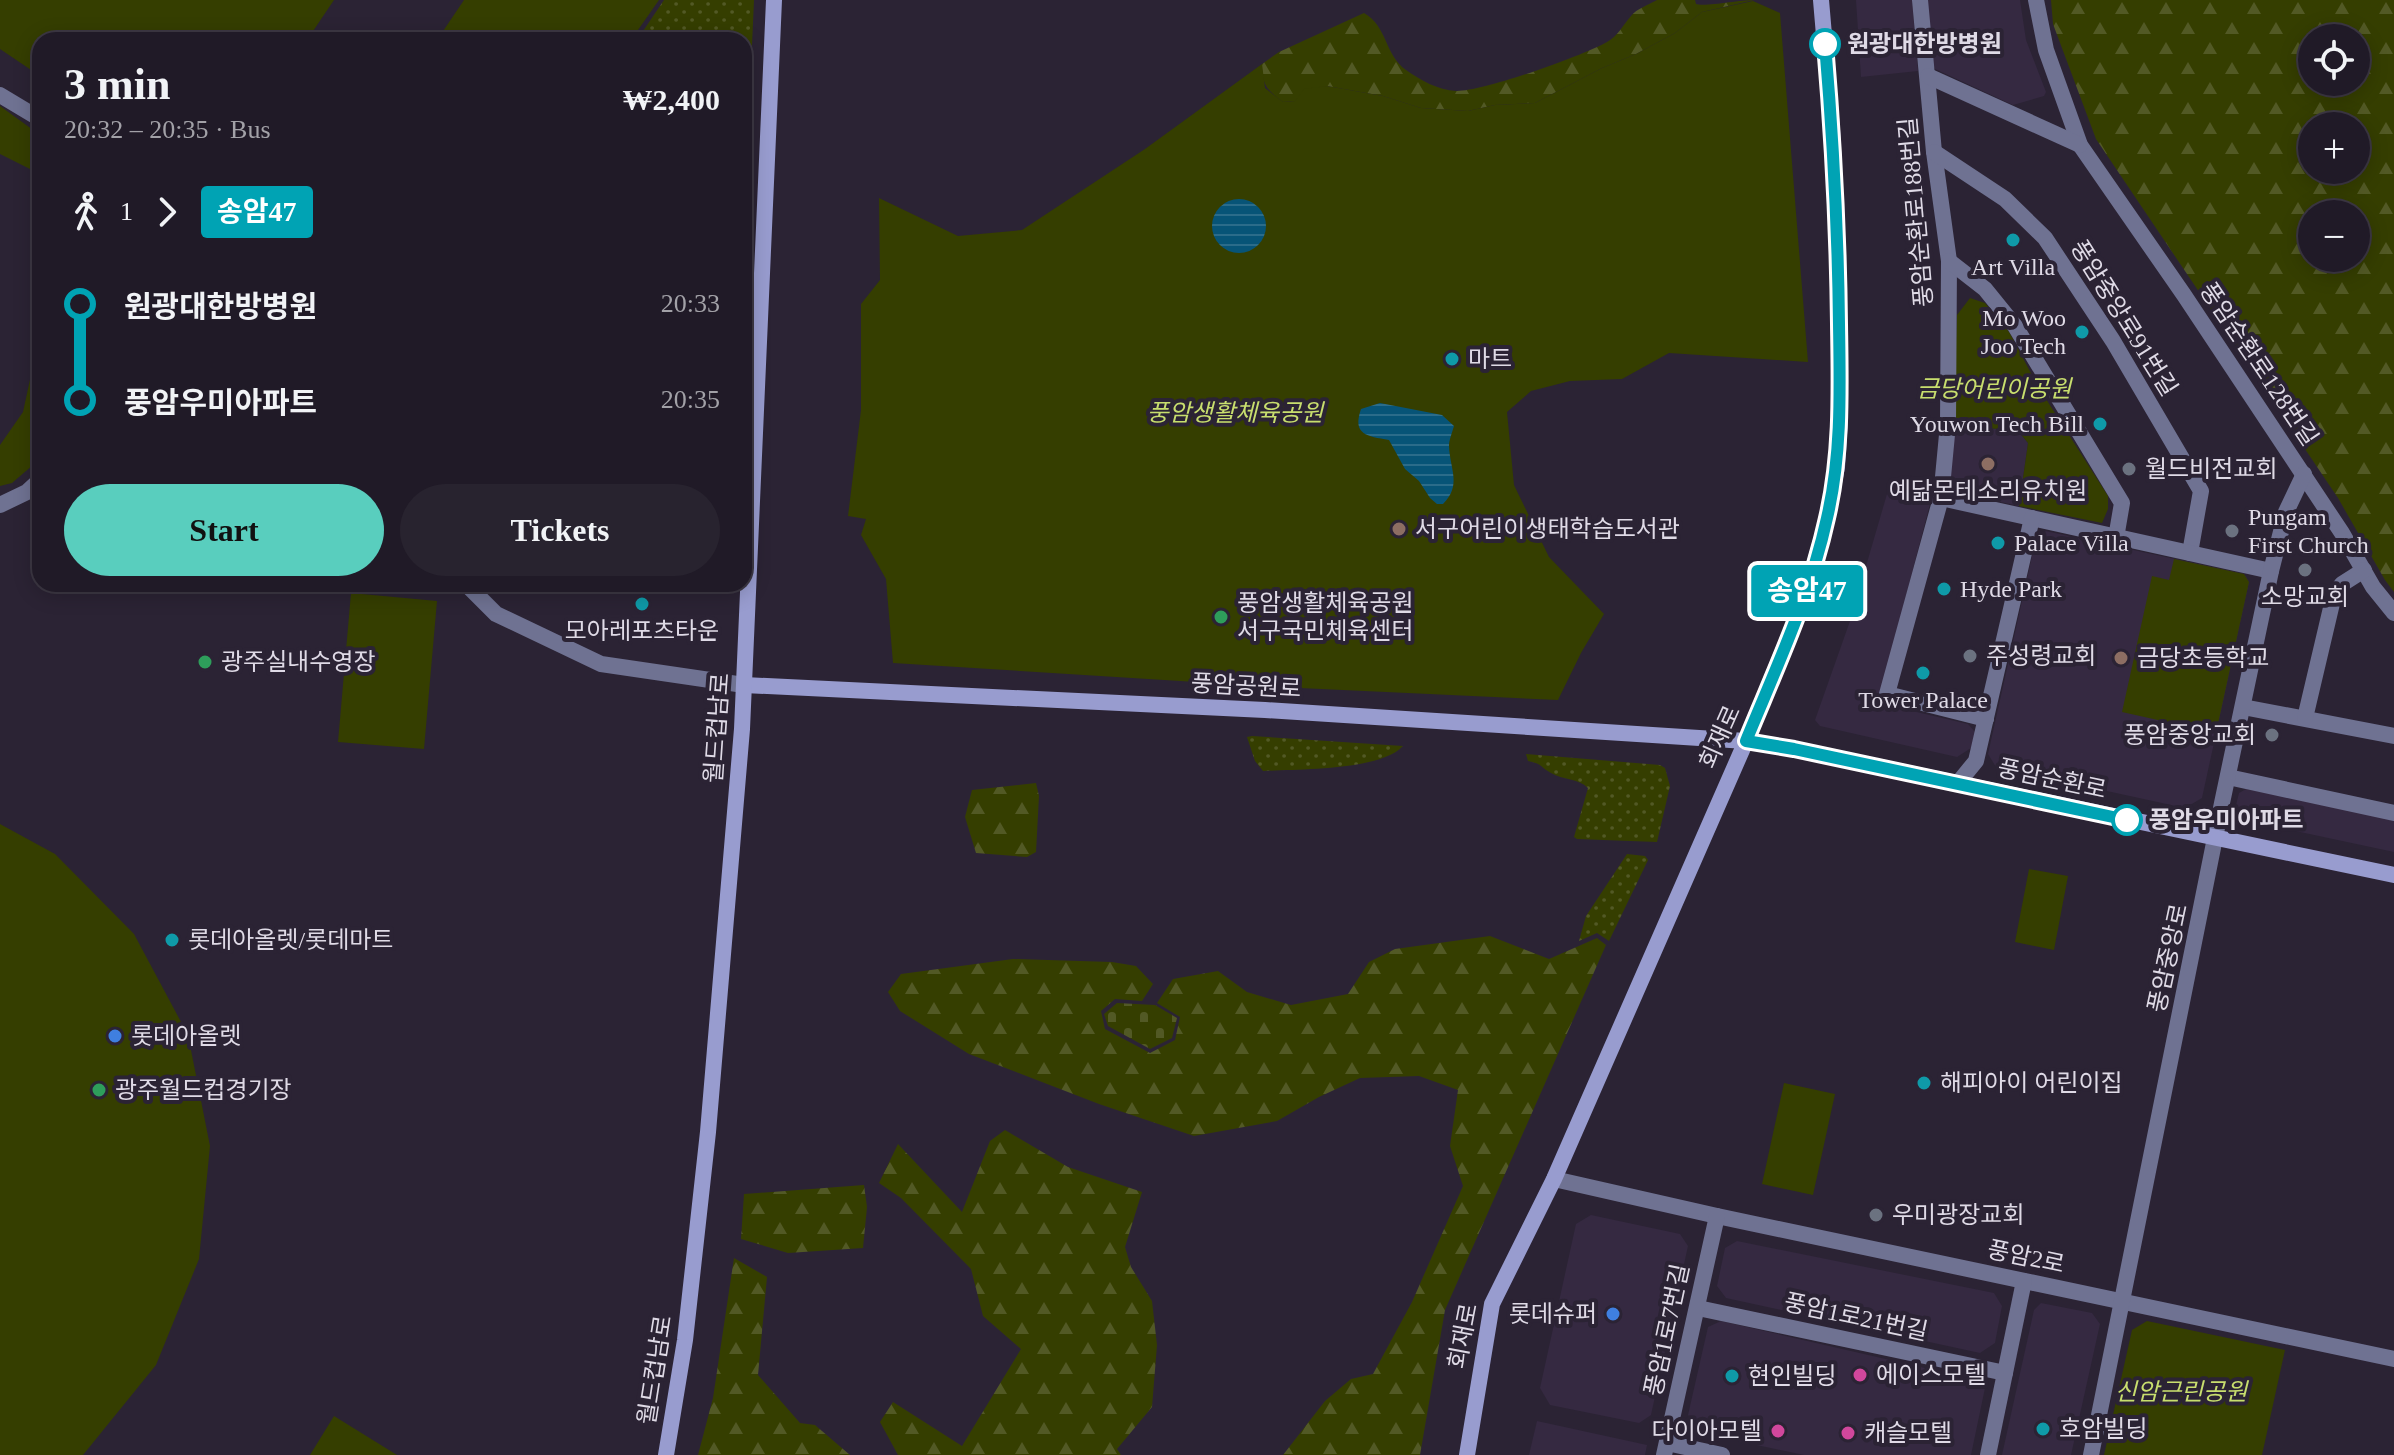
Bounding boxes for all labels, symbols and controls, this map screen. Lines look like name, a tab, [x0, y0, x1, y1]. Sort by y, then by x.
map controls	[2298, 24, 2370, 272]
button: locate	[2298, 24, 2370, 96]
marker: 원광대한방병원	[1810, 29, 1840, 59]
place label: 원광대한방병원	[1847, 31, 2002, 57]
text: 3 min	[64, 60, 170, 109]
text: ₩2,400	[623, 83, 720, 116]
button: +	[2298, 112, 2370, 184]
text: 20:32 – 20:35 · Bus	[64, 115, 271, 144]
street label: 풍암순환로188번길	[1895, 116, 1937, 308]
icon: walk	[64, 190, 108, 234]
icon: forward	[145, 190, 189, 234]
text: 송암47	[217, 196, 297, 227]
text: 1	[120, 197, 133, 226]
button: −	[2298, 200, 2370, 272]
marker: Art Villa	[2004, 231, 2022, 249]
street label: 풍암중앙로91번길	[2066, 235, 2182, 401]
place label: Art Villa	[1971, 254, 2055, 280]
street label: 풍암순환로128번길	[2195, 278, 2323, 450]
text: 20:33	[661, 289, 720, 318]
text: 원광대한방병원	[124, 290, 317, 323]
place label: Mo Woo Joo Tech	[1981, 305, 2066, 359]
marker: Mo Woo Joo Tech	[2073, 323, 2091, 341]
place label: 마트	[1468, 346, 1512, 372]
marker: 마트	[1443, 350, 1461, 368]
park label: 금당어린이공원	[1917, 376, 2073, 402]
text: 20:35	[661, 385, 720, 414]
text: 풍암우미아파트	[124, 386, 317, 419]
park label: 풍암생활체육공원	[1147, 400, 1325, 426]
place label: Youwon Tech Bill	[1910, 411, 2084, 437]
marker: Youwon Tech Bill	[2091, 415, 2109, 433]
marker: 예닮몬테소리유치원	[1979, 455, 1997, 473]
place label: 월드비전교회	[2145, 456, 2277, 482]
marker: 월드비전교회	[2120, 460, 2138, 478]
place label: 예닮몬테소리유치원	[1889, 478, 2087, 504]
button: Start	[64, 484, 384, 576]
button: Tickets	[400, 484, 720, 576]
place label: Pungam First Church	[2248, 504, 2369, 558]
place label: 서구어린이생태학습도서관	[1415, 516, 1680, 542]
marker: 서구어린이생태학습도서관	[1390, 520, 1408, 538]
marker: Pungam First Church	[2223, 522, 2241, 540]
place label: Palace Villa	[2014, 530, 2129, 556]
marker: Palace Villa	[1989, 534, 2007, 552]
marker: 소망교회	[2296, 561, 2314, 579]
line badge: 송암47	[1751, 565, 1863, 617]
text: 송암47	[1767, 575, 1847, 606]
place label: Hyde Park	[1960, 576, 2062, 602]
marker: Hyde Park	[1935, 580, 1953, 598]
place label: 소망교회	[2261, 584, 2349, 610]
place label: 풍암생활체육공원 서구국민체육센터	[1237, 590, 1414, 644]
marker: 모아레포츠타운	[633, 595, 651, 613]
marker: 풍암생활체육공원 서구국민체육센터	[1212, 608, 1230, 626]
place label: 모아레포츠타운	[565, 618, 719, 644]
place label: 주성령교회	[1986, 643, 2096, 669]
place label: 금당초등학교	[2137, 645, 2269, 671]
marker: 주성령교회	[1961, 647, 1979, 665]
place label: 광주실내수영장	[221, 649, 376, 675]
marker: 금당초등학교	[2112, 649, 2130, 667]
marker: 광주실내수영장	[196, 653, 214, 671]
marker: Tower Palace	[1914, 664, 1932, 682]
street label: 풍암공원로	[1190, 670, 1302, 702]
street label: 월드컵남로	[700, 672, 734, 784]
place label: Tower Palace	[1858, 687, 1988, 713]
street label: 회재로	[1695, 701, 1745, 773]
place label: 풍암중앙교회	[2124, 722, 2256, 748]
marker: 풍암중앙교회	[2263, 726, 2281, 744]
street label: 풍암순환로	[1995, 755, 2109, 803]
marker: 풍암우미아파트	[2112, 805, 2142, 835]
place label: 풍암우미아파트	[2149, 807, 2304, 833]
street label: 풍암중앙로	[2144, 901, 2192, 1015]
place label: 롯데아올렛/롯데마트	[188, 927, 393, 953]
marker: 롯데아올렛/롯데마트	[163, 931, 181, 949]
place label: 롯데아올렛	[131, 1023, 241, 1049]
marker: 롯데아올렛	[106, 1027, 124, 1045]
place label: 해피아이 어린이집	[1940, 1070, 2123, 1096]
marker: 해피아이 어린이집	[1915, 1074, 1933, 1092]
place label: 광주월드컵경기장	[115, 1077, 292, 1103]
marker: 광주월드컵경기장	[90, 1081, 108, 1099]
place label: 우미광장교회	[1892, 1202, 2024, 1228]
marker: 우미광장교회	[1867, 1206, 1885, 1224]
street label: 풍암2로	[1985, 1236, 2067, 1278]
street label: 풍암1로7번길	[1640, 1262, 1694, 1398]
street label: 풍암1로21번길	[1782, 1289, 1930, 1345]
street label: 회재로	[1444, 1301, 1482, 1371]
place label: 롯데슈퍼	[1509, 1301, 1597, 1327]
marker: 롯데슈퍼	[1604, 1305, 1622, 1323]
street label: 월드컵남로	[634, 1313, 676, 1427]
place label: 에이스모텔	[1876, 1362, 1986, 1388]
place label: 현인빌딩	[1748, 1363, 1836, 1389]
marker: 에이스모텔	[1851, 1366, 1869, 1384]
marker: 현인빌딩	[1723, 1367, 1741, 1385]
park label: 신암근린공원	[2115, 1379, 2249, 1405]
place label: 호암빌딩	[2059, 1416, 2147, 1442]
place label: 다이아모텔	[1652, 1418, 1762, 1444]
place label: 캐슬모텔	[1864, 1420, 1952, 1446]
marker: 호암빌딩	[2034, 1420, 2052, 1438]
marker: 다이아모텔	[1769, 1422, 1787, 1440]
marker: 캐슬모텔	[1839, 1424, 1857, 1442]

